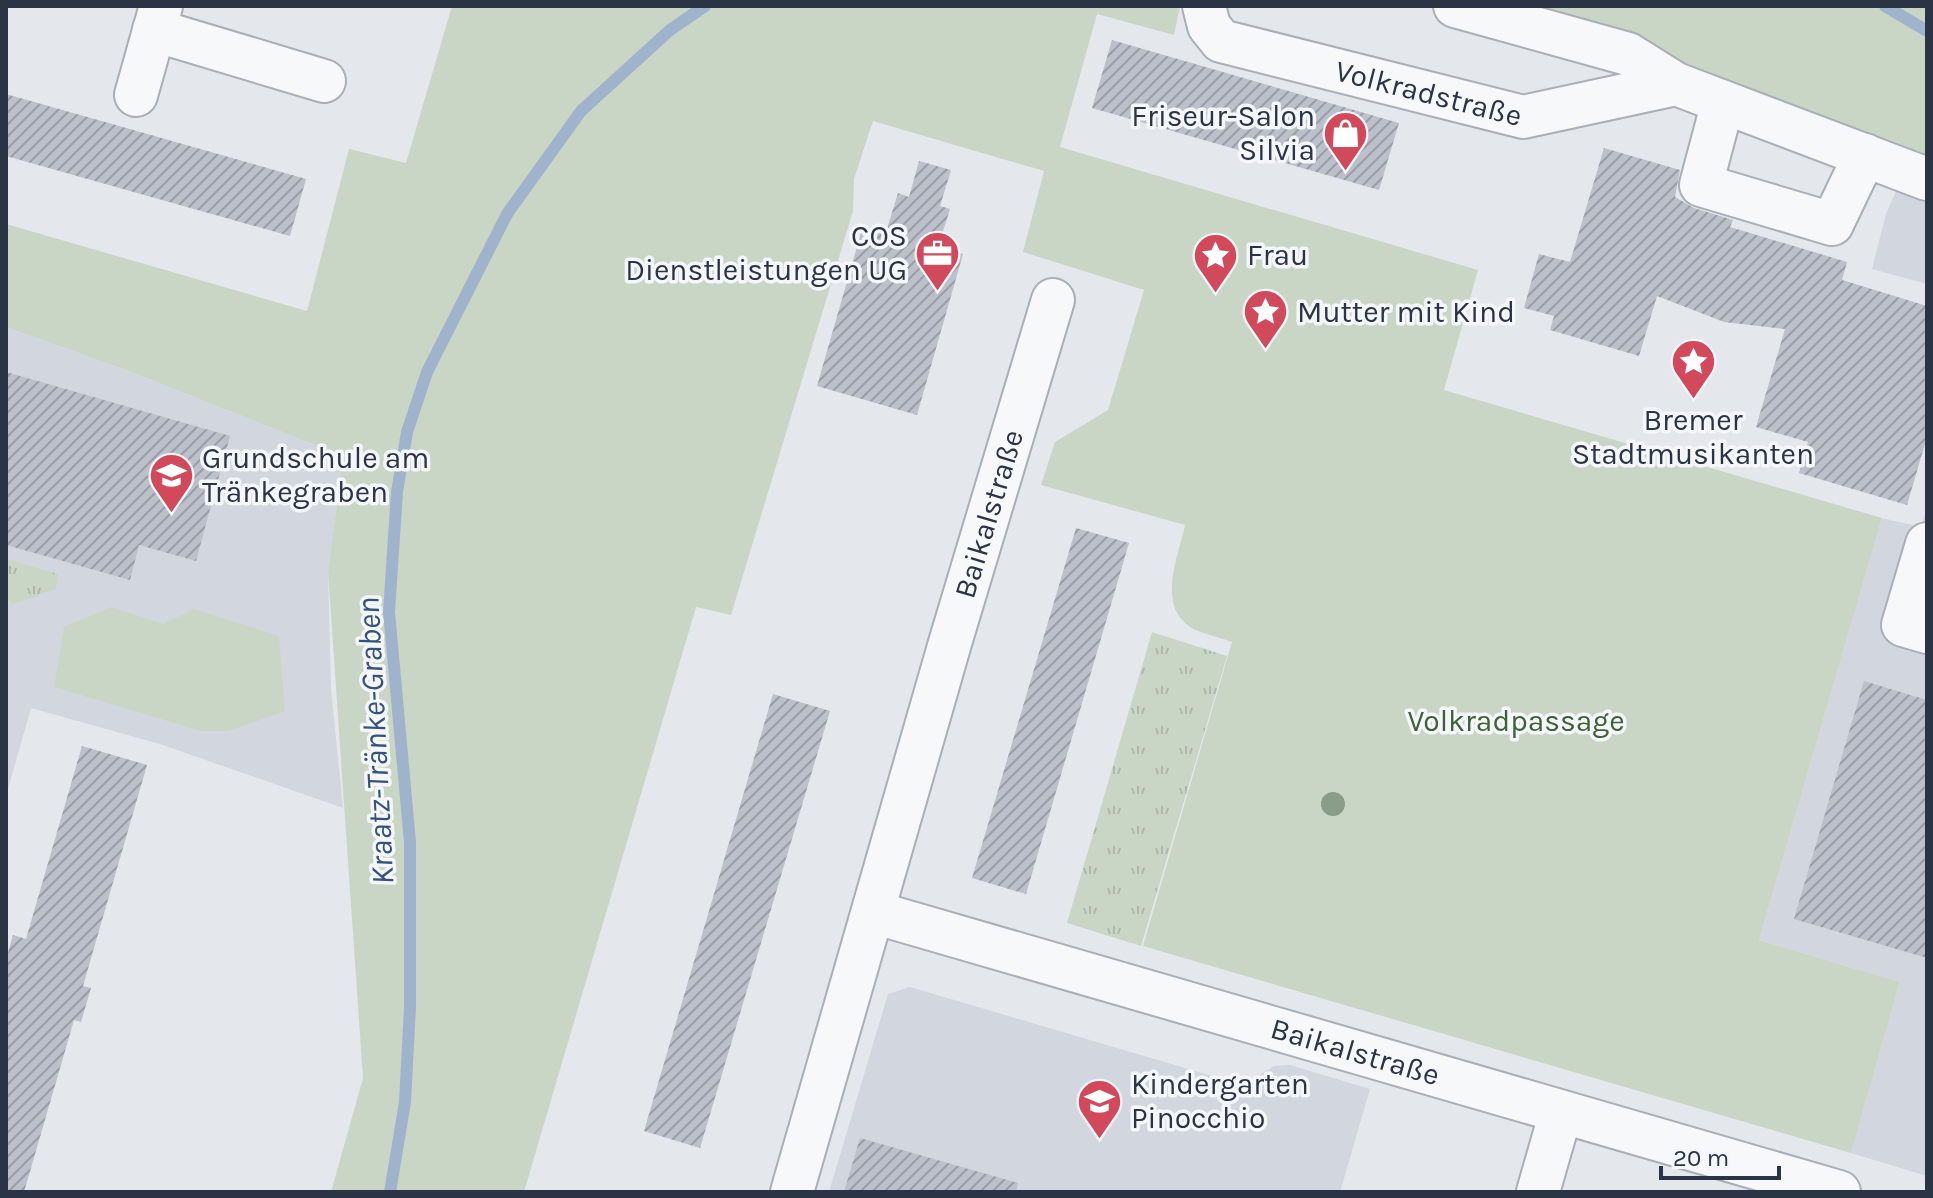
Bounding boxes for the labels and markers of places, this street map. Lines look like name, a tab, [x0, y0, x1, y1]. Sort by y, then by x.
place label: Friseur-Salon Silvia	[1131, 98, 1315, 168]
shop icon: Friseur-Salon Silvia	[1322, 109, 1370, 172]
place label: COS Dienstleistungen UG	[625, 218, 907, 288]
office icon: COS Dienstleistungen UG	[914, 229, 962, 292]
place icon: Frau	[1192, 231, 1240, 294]
place label: Frau	[1247, 237, 1308, 273]
place icon: Mutter mit Kind	[1242, 288, 1290, 351]
place label: Mutter mit Kind	[1297, 294, 1515, 330]
place icon: Bremer Stadtmusikanten	[1669, 338, 1717, 401]
place label: Bremer Stadtmusikanten	[1572, 402, 1814, 472]
place label: Grundschule am Tränkegraben	[202, 440, 429, 510]
school or university icon: Grundschule am Tränkegraben	[147, 451, 195, 514]
place label: Kindergarten Pinocchio	[1131, 1066, 1309, 1136]
school or university icon: Kindergarten Pinocchio	[1076, 1077, 1124, 1140]

